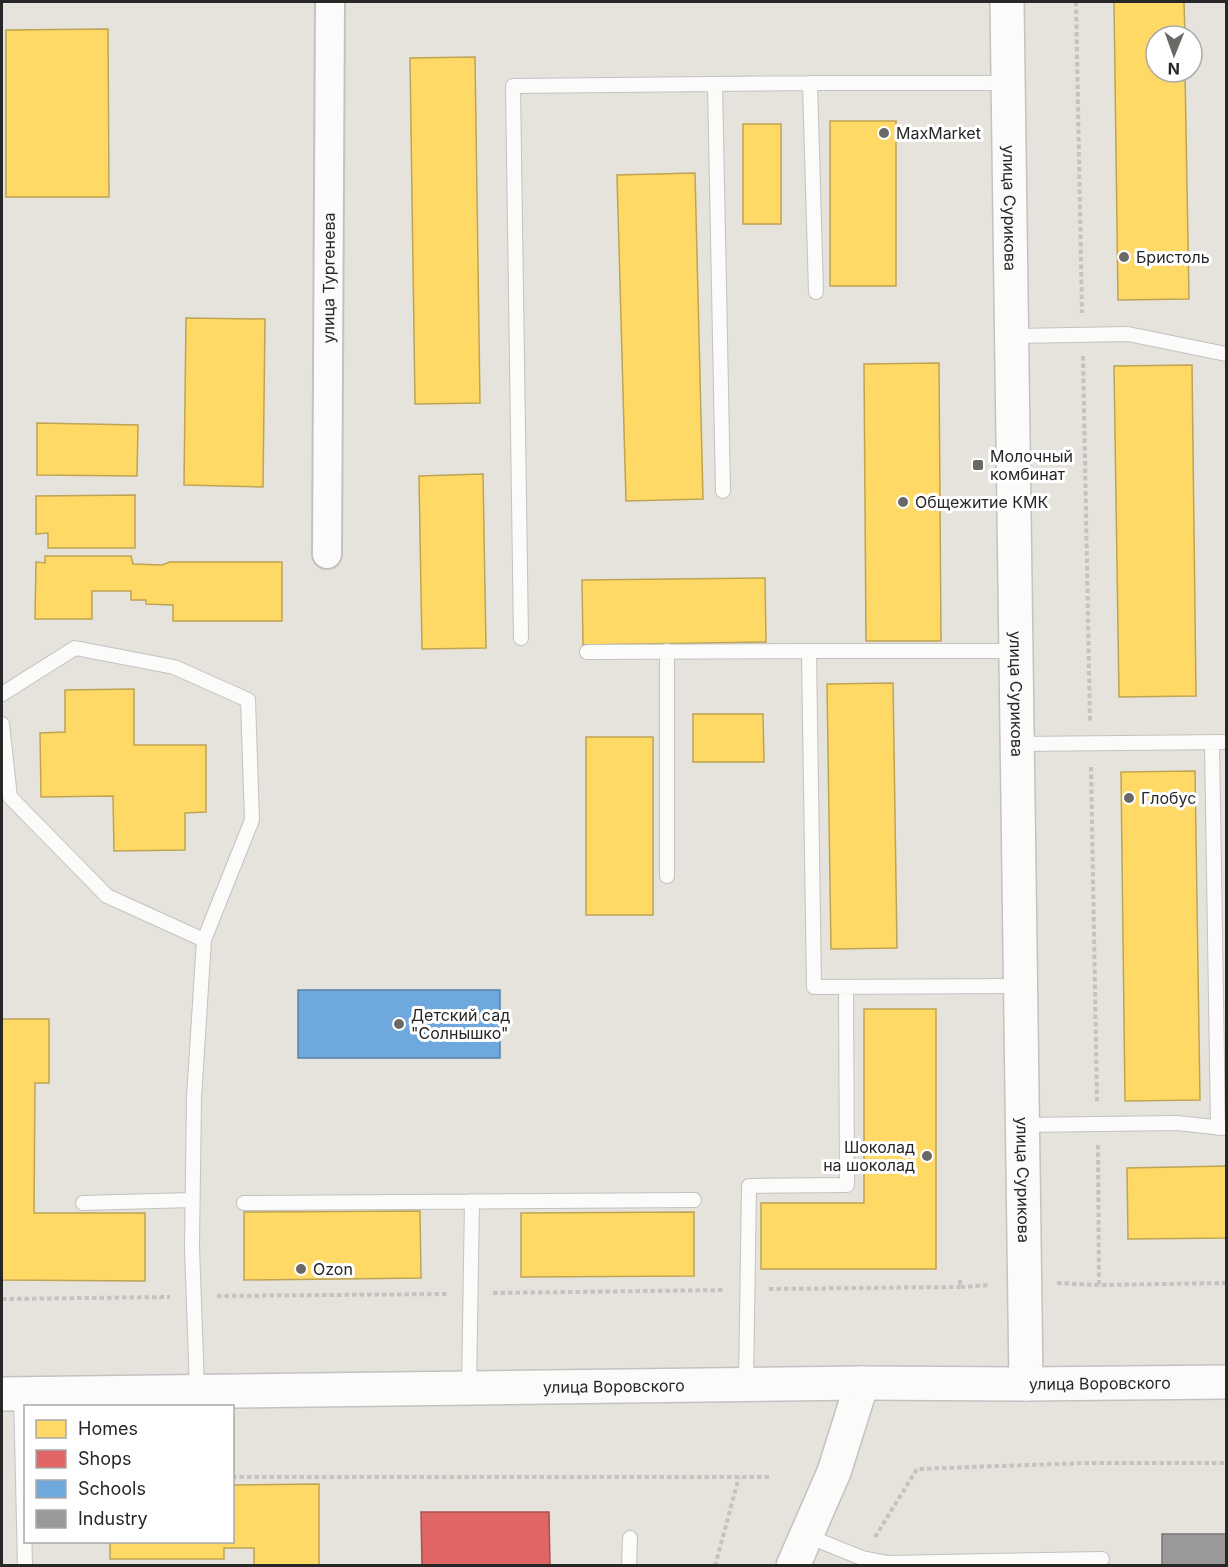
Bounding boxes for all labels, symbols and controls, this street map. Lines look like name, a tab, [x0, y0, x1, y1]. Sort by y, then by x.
north arrow	[1144, 24, 1204, 84]
text: N	[1167, 59, 1180, 79]
place label: MaxMarket	[896, 123, 981, 143]
marker: MaxMarket	[877, 126, 891, 140]
street label: улица Сурикова	[999, 145, 1021, 271]
street label: улица Тургенева	[318, 212, 339, 344]
place label: Бристоль	[1136, 247, 1210, 267]
marker: Бристоль	[1117, 250, 1131, 264]
place label: Молочный комбинат	[990, 446, 1073, 484]
marker: Молочный комбинат	[971, 458, 985, 472]
place label: Общежитие КМК	[915, 492, 1049, 512]
marker: Общежитие КМК	[896, 495, 910, 509]
street label: улица Сурикова	[1006, 631, 1027, 757]
place label: Глобус	[1141, 788, 1196, 808]
marker: Глобус	[1122, 791, 1136, 805]
place label: Детский сад "Солнышко"	[411, 1005, 510, 1043]
marker: Детский сад "Солнышко"	[392, 1017, 406, 1031]
street label: улица Сурикова	[1012, 1117, 1034, 1243]
place label: Шоколад на шоколад	[823, 1137, 915, 1175]
marker: Шоколад на шоколад	[920, 1149, 934, 1163]
place label: Ozon	[313, 1259, 353, 1279]
marker: Ozon	[294, 1262, 308, 1276]
street label: улица Воровского	[1029, 1373, 1171, 1394]
street label: улица Воровского	[543, 1375, 685, 1397]
legend	[24, 1405, 234, 1543]
text: Homes	[78, 1418, 138, 1439]
text: Shops	[78, 1448, 132, 1469]
text: Schools	[78, 1478, 146, 1499]
text: Industry	[78, 1508, 148, 1529]

